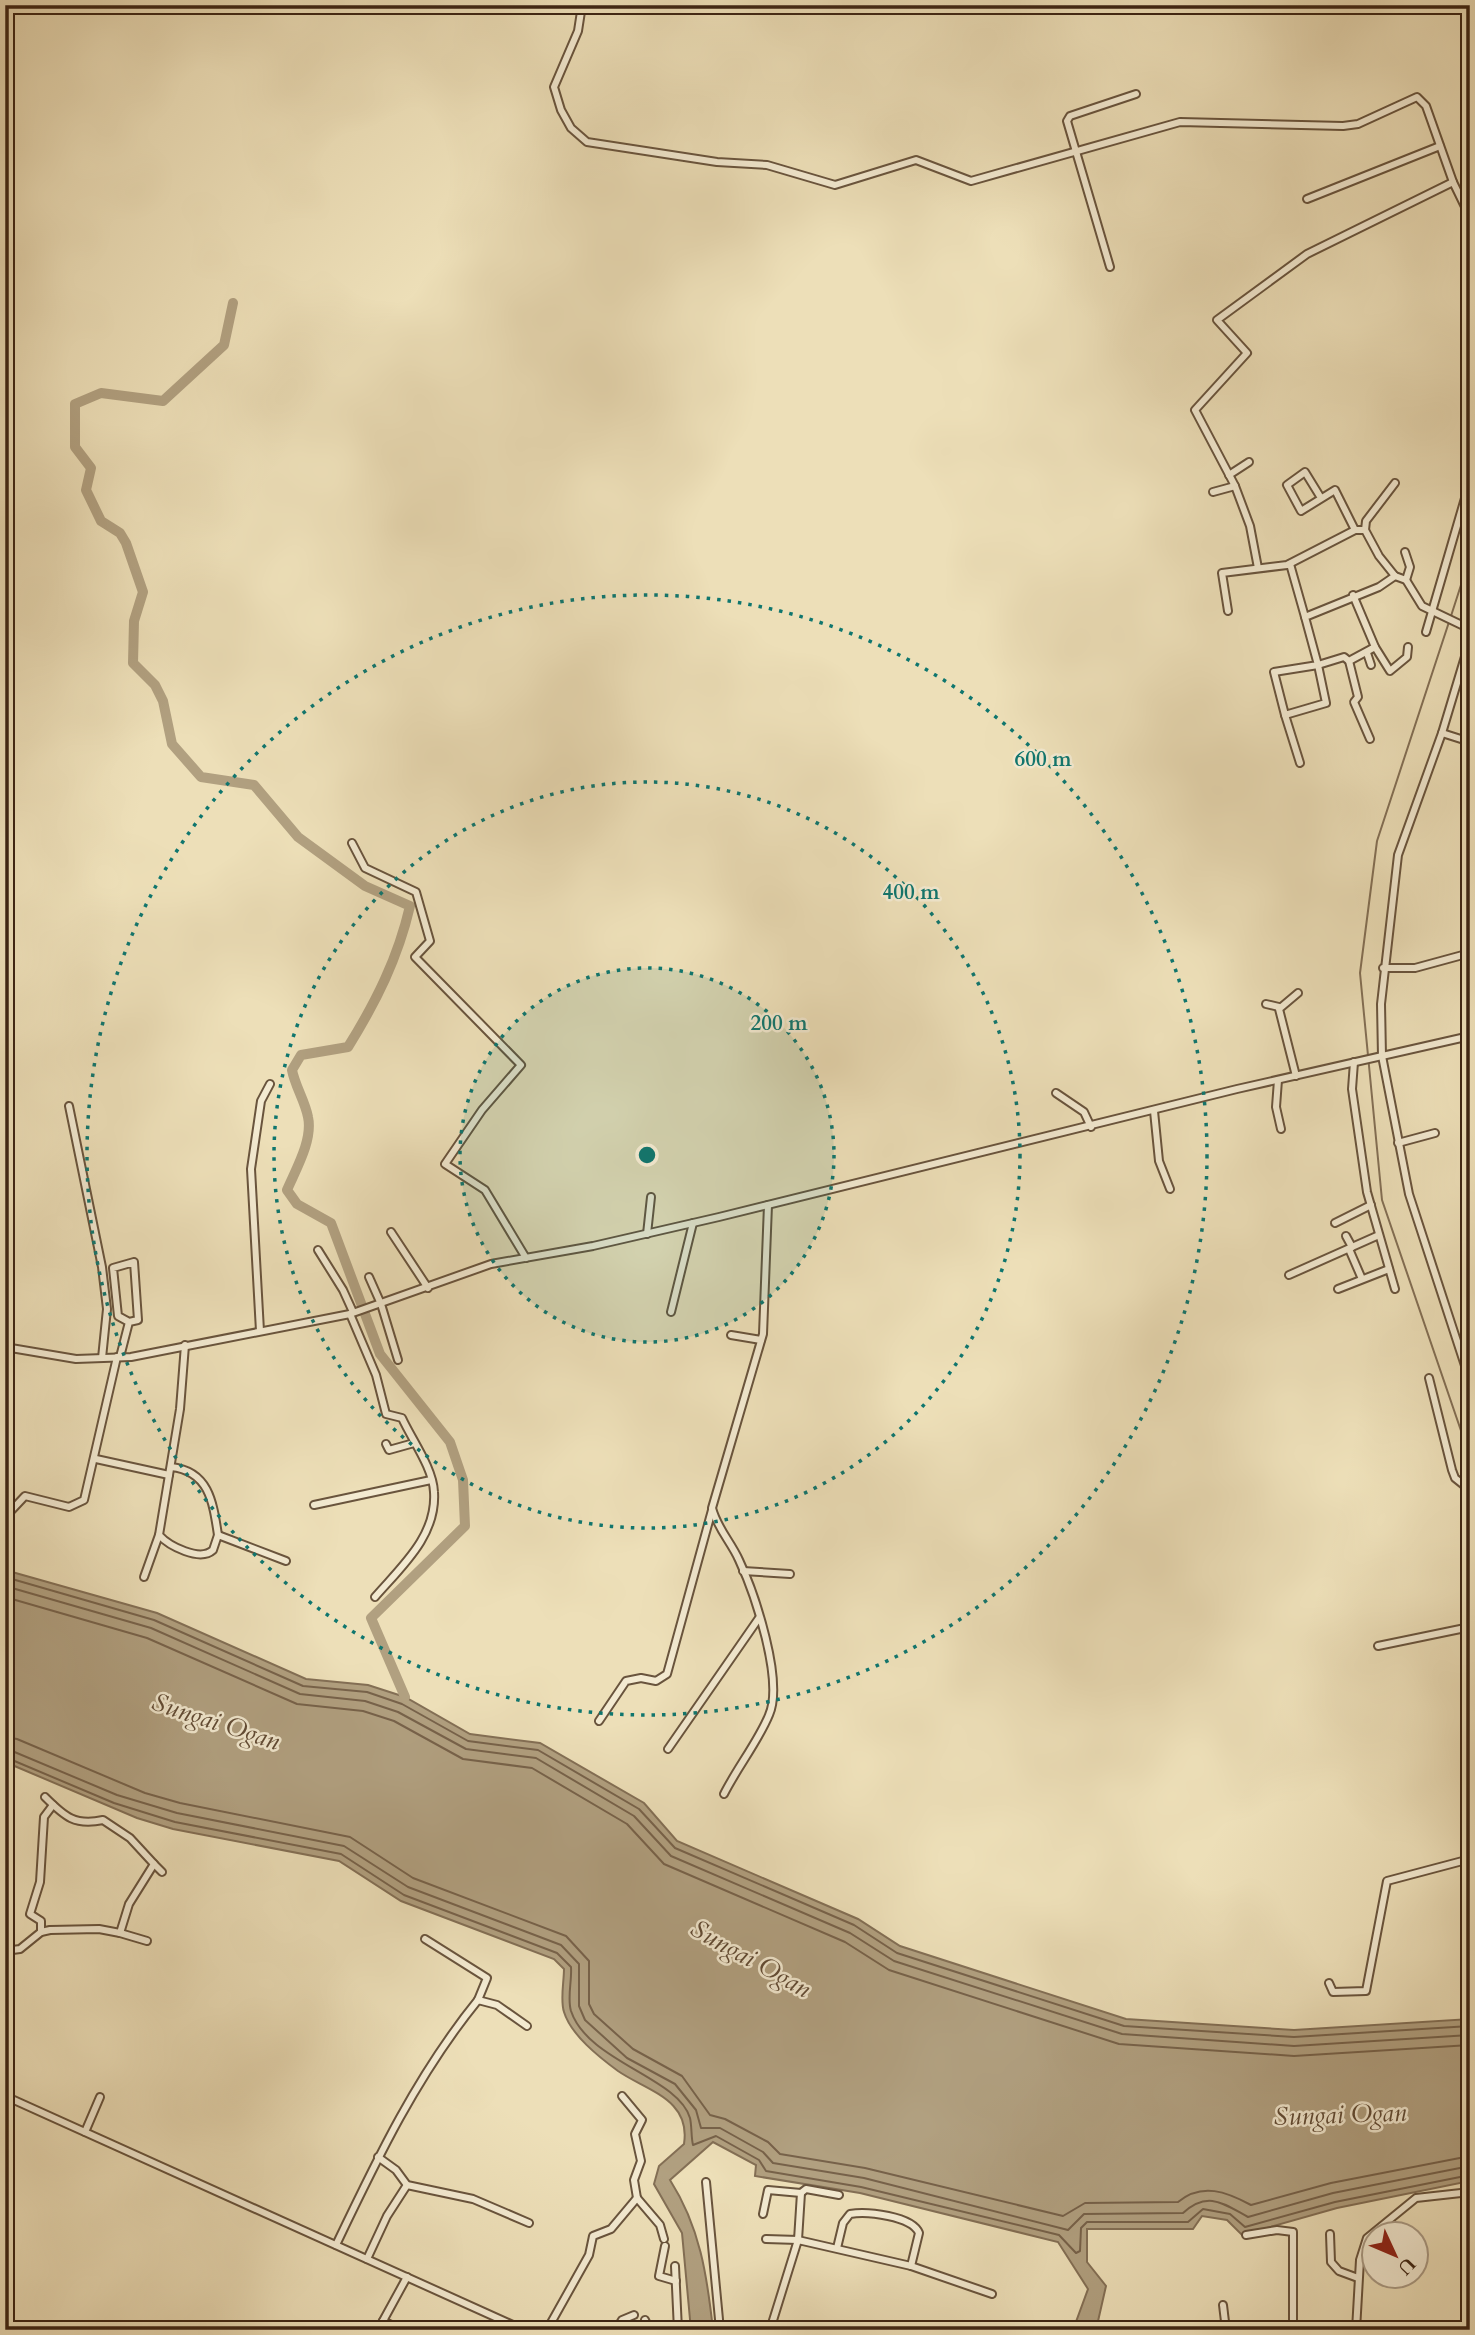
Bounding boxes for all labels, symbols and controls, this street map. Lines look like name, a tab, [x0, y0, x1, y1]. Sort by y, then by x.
text: 600 m	[1014, 745, 1072, 774]
text: 400 m	[882, 878, 940, 907]
text: 200 m	[750, 1009, 808, 1038]
centre of rings	[635, 1143, 659, 1167]
water label: Sungai Ogan	[147, 1684, 285, 1759]
water label: Sungai Ogan	[684, 1911, 818, 2006]
water label: Sungai Ogan	[1273, 2095, 1407, 2134]
north arrow	[1360, 2220, 1430, 2290]
text: U	[1391, 2252, 1421, 2281]

